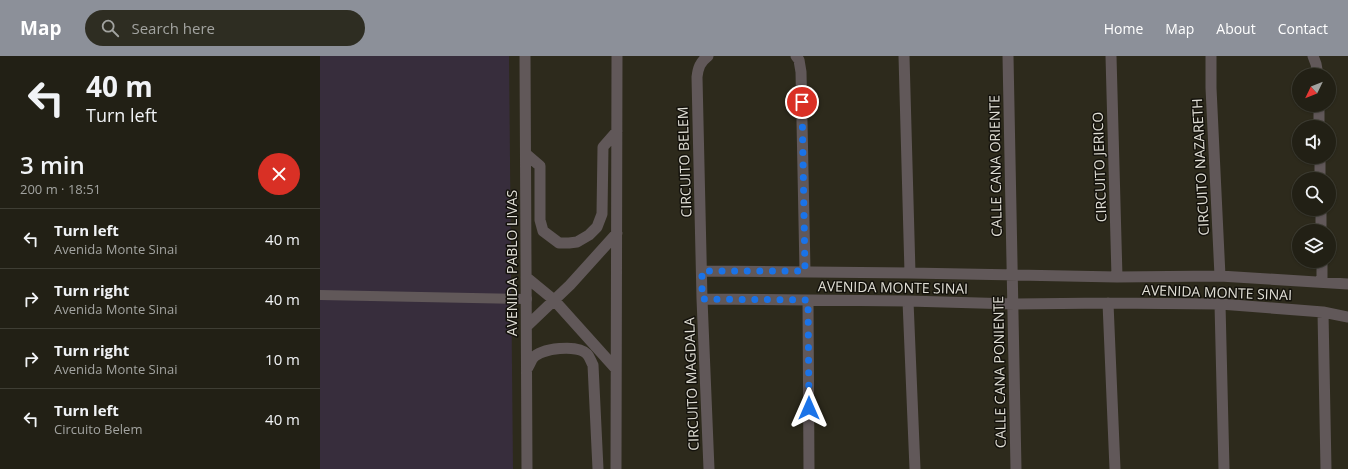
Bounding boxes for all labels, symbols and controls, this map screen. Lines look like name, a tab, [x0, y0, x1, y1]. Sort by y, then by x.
search box	[85, 10, 365, 46]
text: Map	[20, 15, 61, 41]
icon: search	[99, 17, 121, 39]
text: Search here	[131, 18, 215, 38]
text: Home	[1104, 19, 1143, 38]
text: Map	[1165, 19, 1194, 38]
text: About	[1216, 19, 1256, 38]
text: Contact	[1278, 19, 1328, 38]
text: 40 m	[86, 67, 153, 105]
north arrow	[1292, 68, 1336, 112]
map controls	[1292, 68, 1336, 268]
icon: left	[20, 72, 72, 124]
pin	[785, 85, 819, 119]
icon: arrive	[791, 91, 813, 113]
street label: CALLE CANA ORIENTE	[984, 95, 1006, 237]
street label: CIRCUITO NAZARETH	[1187, 98, 1213, 236]
text: Turn left	[86, 103, 157, 127]
street label: CIRCUITO BELEM	[673, 106, 695, 218]
street label: CIRCUITO JERICO	[1088, 111, 1110, 222]
button: sound	[1292, 120, 1336, 164]
text: 3 min	[20, 148, 85, 181]
button: close	[258, 153, 300, 195]
button: search	[1292, 172, 1336, 216]
text: 200 m · 18:51	[20, 180, 101, 198]
street label: AVENIDA PABLO LIVAS	[502, 190, 521, 336]
text: Turn left	[54, 220, 119, 240]
button: layers	[1292, 224, 1336, 268]
icon: left	[20, 228, 42, 250]
text: 40 m	[265, 229, 300, 249]
text: Avenida Monte Sinai	[54, 240, 178, 258]
street label: AVENIDA MONTE SINAI	[818, 276, 968, 298]
text: Turn right	[54, 280, 129, 300]
street label: AVENIDA MONTE SINAI	[1142, 280, 1292, 304]
icon: right	[20, 288, 42, 310]
text: 40 m	[265, 289, 300, 309]
street label: CALLE CANA PONIENTE	[988, 296, 1010, 448]
text: Avenida Monte Sinai	[54, 300, 178, 318]
street label: CIRCUITO MAGDALA	[679, 317, 703, 451]
text: Turn right	[54, 340, 129, 360]
icon: right	[20, 348, 42, 370]
text: 10 m	[265, 349, 300, 369]
text: Avenida Monte Sinai	[54, 360, 178, 378]
position arrow	[788, 387, 830, 429]
text: Turn left	[54, 400, 119, 420]
icon: left	[20, 408, 42, 430]
text: 40 m	[265, 409, 300, 429]
text: Circuito Belem	[54, 420, 142, 438]

